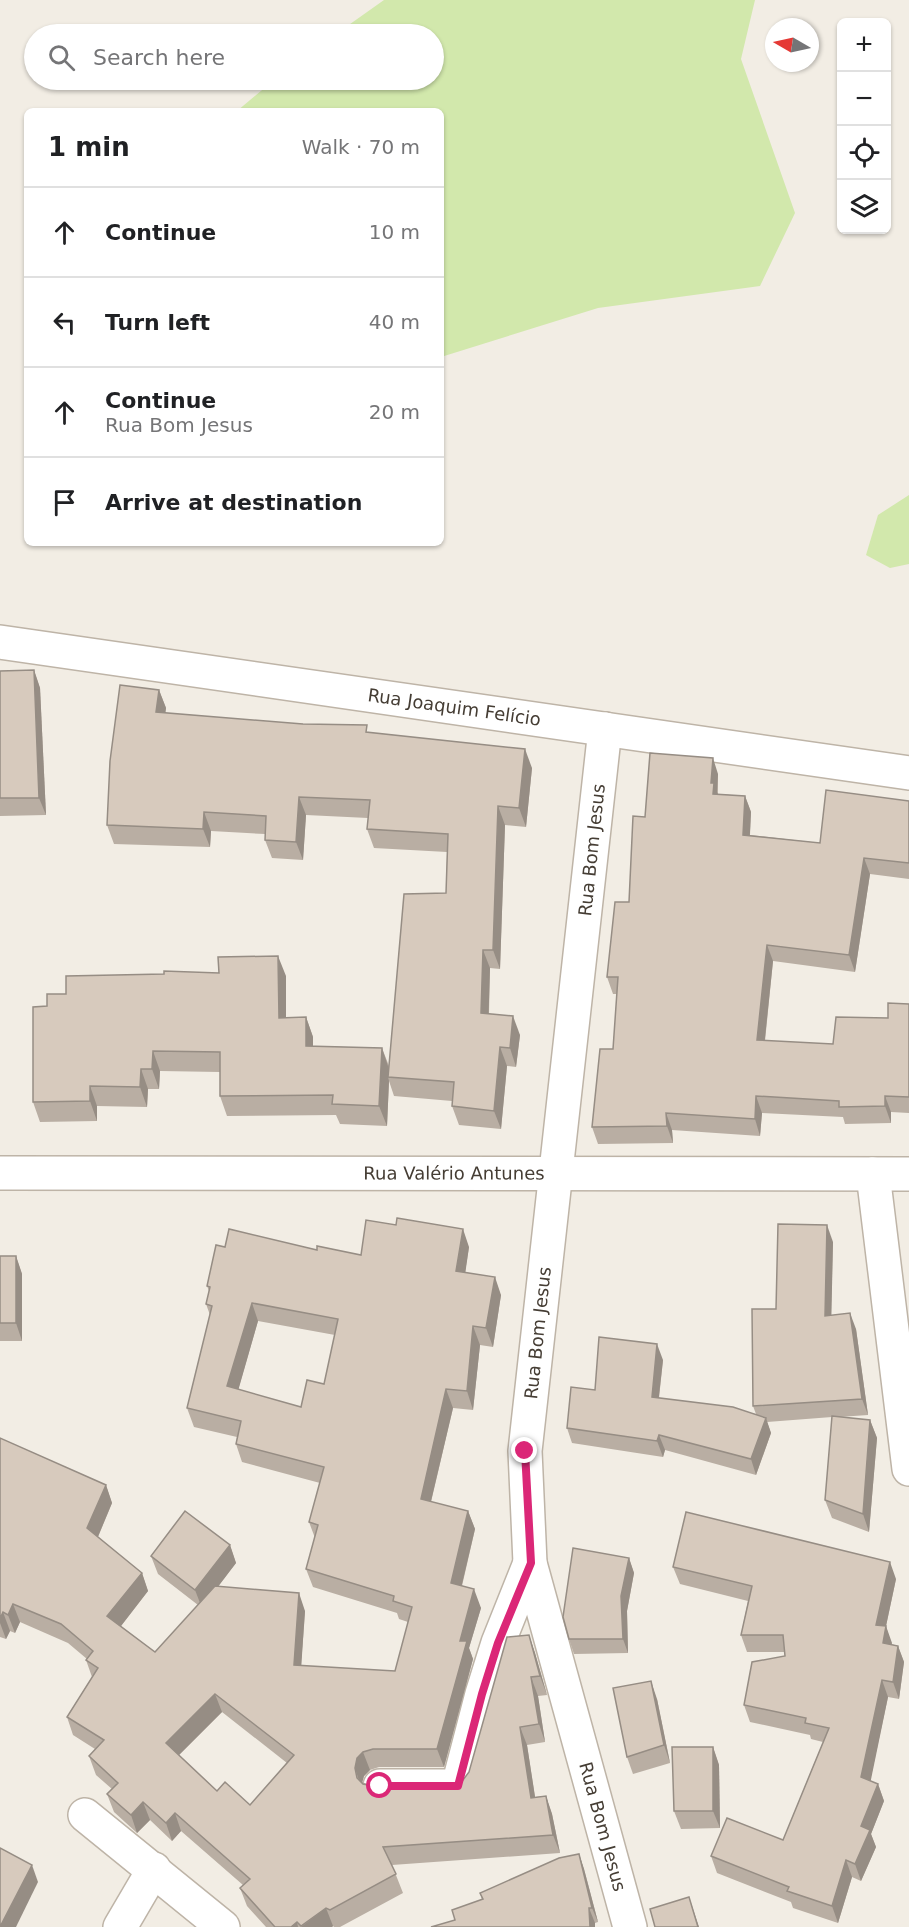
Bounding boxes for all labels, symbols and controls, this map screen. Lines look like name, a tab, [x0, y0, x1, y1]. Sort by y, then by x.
north arrow	[765, 18, 819, 72]
map controls	[837, 18, 891, 234]
button: +	[837, 18, 891, 72]
search box	[24, 24, 444, 90]
icon: search	[45, 41, 78, 74]
text: Search here	[93, 45, 225, 70]
button: −	[837, 72, 891, 126]
button: locate	[837, 126, 891, 180]
text: 1 min	[48, 132, 130, 162]
text: Walk · 70 m	[302, 135, 420, 159]
button: layers	[837, 180, 891, 234]
icon: ahead	[48, 216, 81, 249]
text: Continue	[105, 220, 216, 245]
text: 10 m	[369, 220, 420, 244]
icon: left	[48, 306, 81, 339]
text: Turn left	[105, 310, 210, 335]
text: 40 m	[369, 310, 420, 334]
text: Continue	[105, 388, 216, 413]
icon: ahead	[48, 396, 81, 429]
text: 20 m	[369, 400, 420, 424]
text: Rua Bom Jesus	[105, 413, 253, 437]
icon: arrive	[48, 486, 81, 519]
text: Arrive at destination	[105, 490, 362, 515]
street label: Rua Joaquim Felício	[366, 684, 542, 730]
street label: Rua Bom Jesus	[574, 783, 609, 917]
street label: Rua Valério Antunes	[363, 1162, 545, 1184]
street label: Rua Bom Jesus	[520, 1266, 555, 1400]
route end	[511, 1437, 537, 1463]
street label: Rua Bom Jesus	[575, 1760, 631, 1894]
route start	[366, 1772, 392, 1798]

